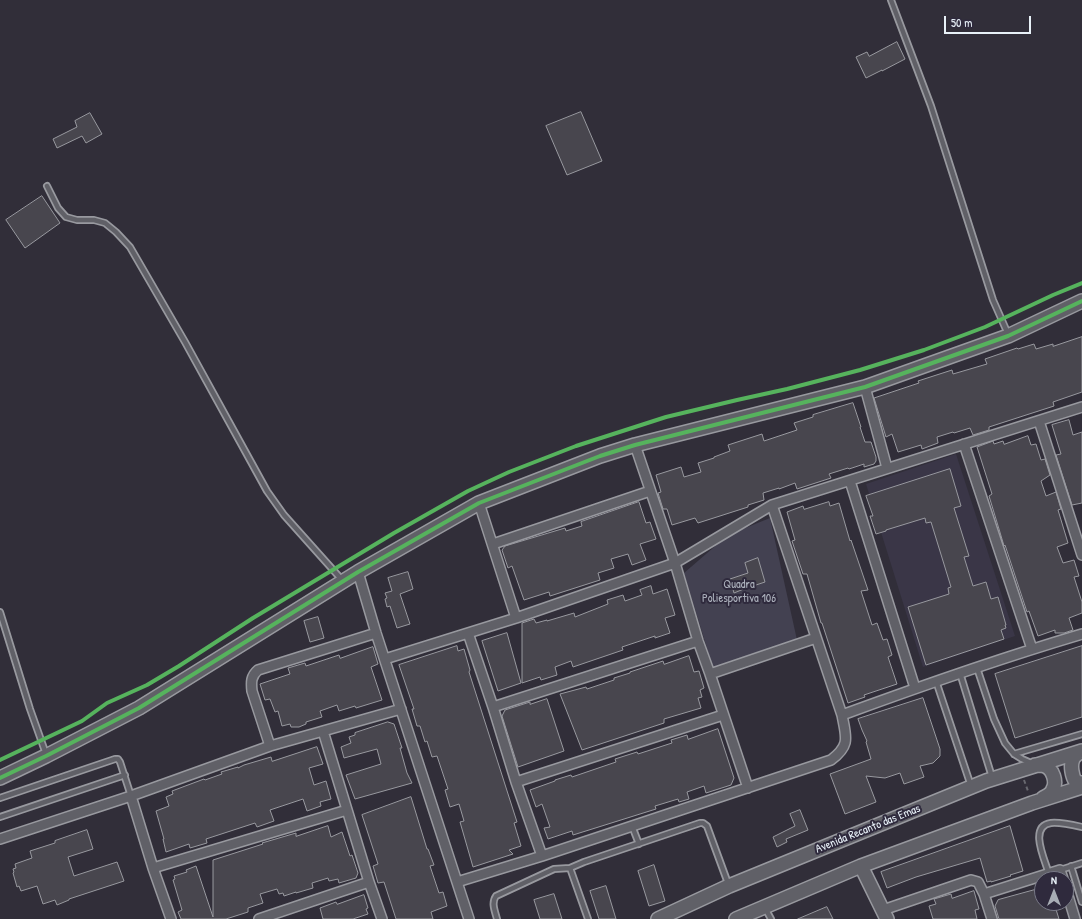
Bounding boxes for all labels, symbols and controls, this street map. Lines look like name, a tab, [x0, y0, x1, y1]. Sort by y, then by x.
scale bar	[946, 8, 1033, 34]
text: 50 m	[951, 14, 972, 31]
park label: Quadra Poliesportiva 106	[702, 578, 776, 606]
street label: Avenida Recanto das Emas	[813, 801, 923, 857]
north arrow	[1034, 871, 1074, 911]
text: N	[1051, 873, 1057, 887]

